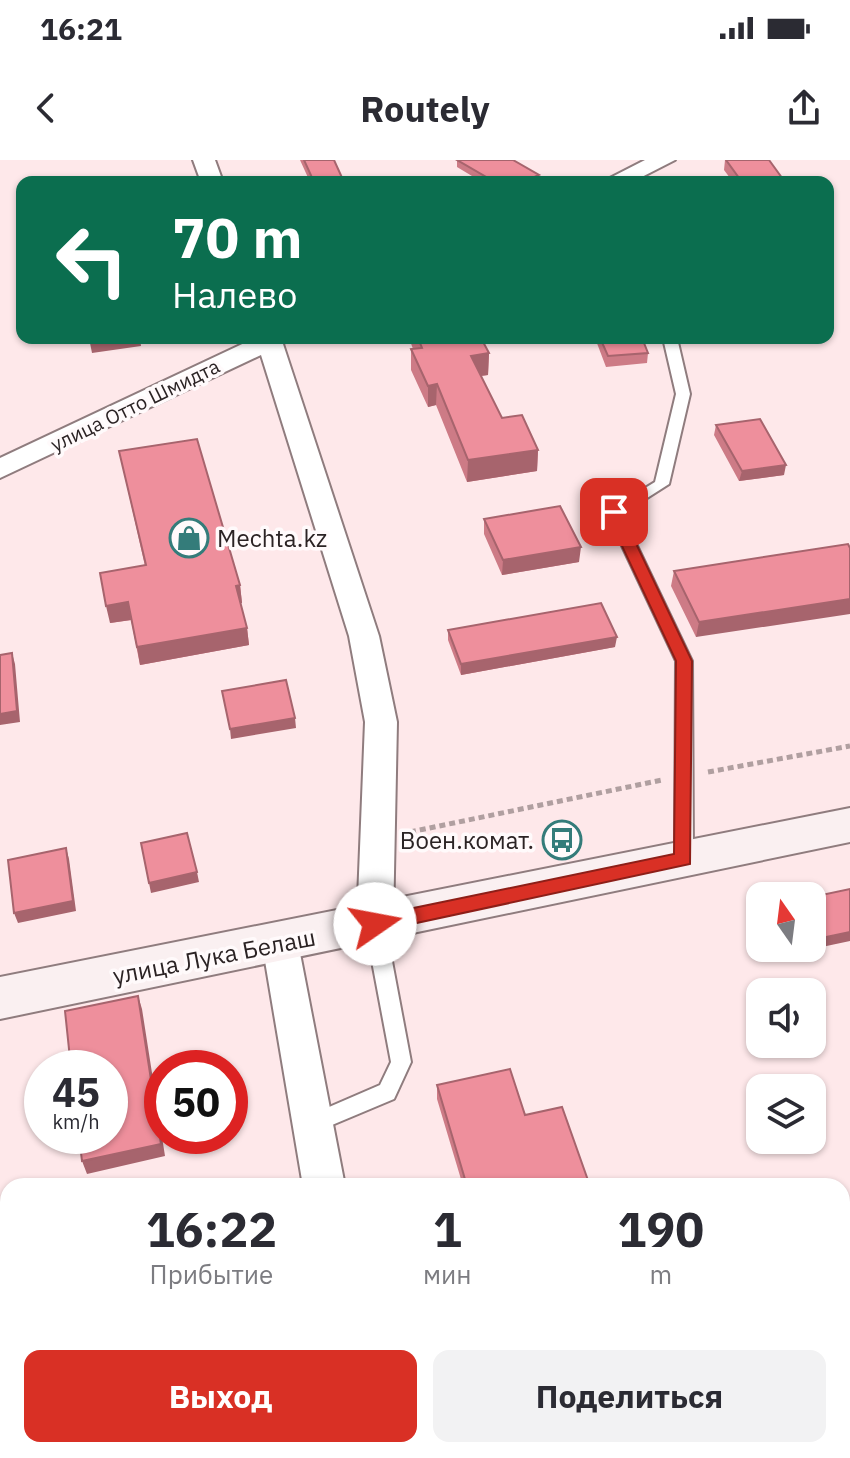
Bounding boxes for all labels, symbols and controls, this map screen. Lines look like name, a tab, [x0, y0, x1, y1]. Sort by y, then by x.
text: 16:21	[40, 9, 122, 48]
text: Routely	[360, 85, 490, 132]
icon: back	[24, 86, 68, 130]
icon: share	[782, 86, 826, 130]
text: 70 m	[172, 201, 302, 273]
icon: left	[40, 208, 144, 312]
text: Налево	[172, 271, 297, 318]
street label: улица Отто Шмидта	[46, 352, 224, 458]
pin	[580, 478, 648, 546]
icon: arrive	[592, 490, 636, 534]
shop icon: Mechta.kz	[168, 517, 210, 559]
place label: Mechta.kz	[217, 522, 327, 554]
bus stop icon: Воен.комат.	[541, 819, 583, 861]
place label: Воен.комат.	[400, 824, 534, 856]
position arrow	[333, 882, 417, 966]
north arrow	[746, 882, 826, 962]
map controls	[746, 882, 826, 1154]
street label: улица Лука Белаш	[110, 921, 318, 991]
button: sound	[746, 978, 826, 1058]
speed limit sign: 50	[144, 1050, 248, 1154]
text: 45	[52, 1066, 100, 1118]
button: layers	[746, 1074, 826, 1154]
text: km/h	[52, 1108, 100, 1135]
text: 16:22	[146, 1198, 277, 1260]
text: 1	[433, 1198, 462, 1260]
text: 190	[618, 1198, 704, 1260]
text: Прибытие	[150, 1257, 273, 1291]
text: мин	[423, 1257, 472, 1291]
text: m	[649, 1257, 672, 1291]
button: Выход	[24, 1350, 417, 1442]
button: Поделиться	[433, 1350, 826, 1442]

